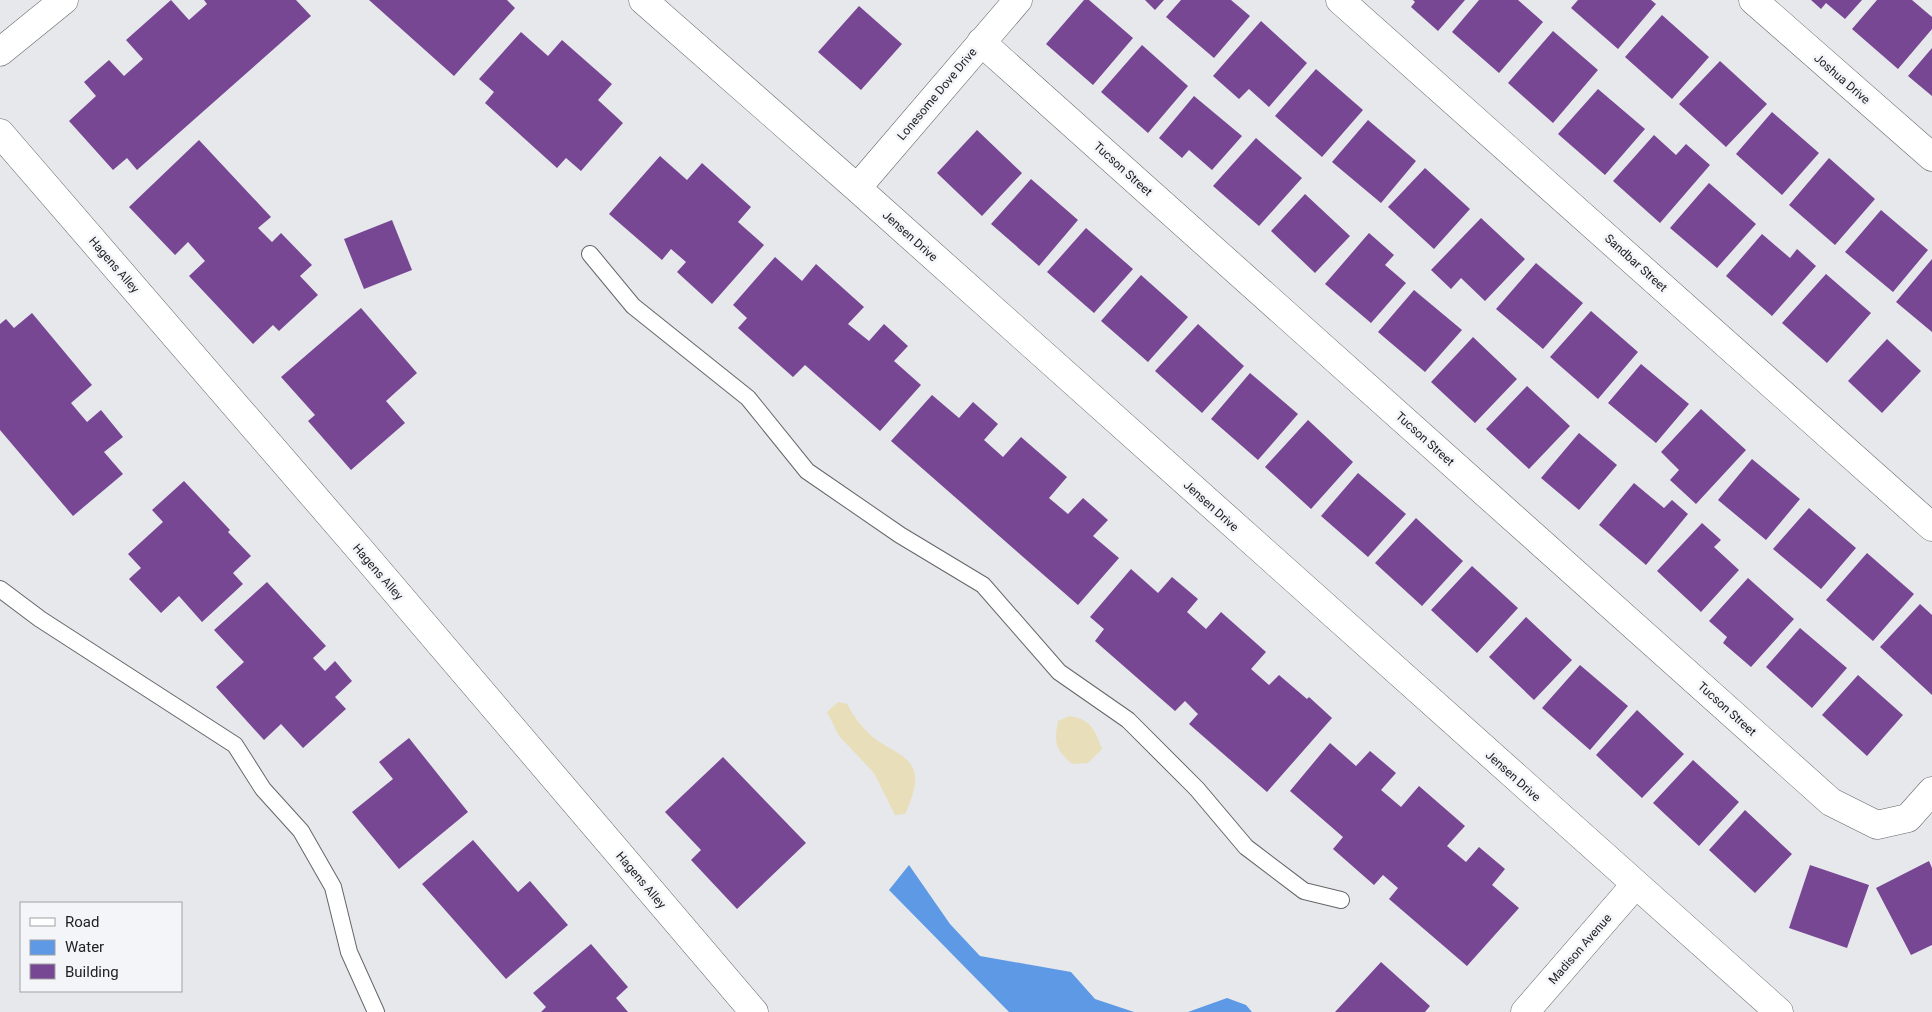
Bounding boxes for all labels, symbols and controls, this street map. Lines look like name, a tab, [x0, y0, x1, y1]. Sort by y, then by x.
street label: Lonesome Dove Drive	[894, 45, 980, 143]
street label: Joshua Drive	[1811, 51, 1873, 107]
street label: Tucson Street	[1091, 139, 1155, 199]
street label: Jensen Drive	[880, 208, 940, 264]
street label: Sandbar Street	[1602, 231, 1670, 295]
street label: Hagens Alley	[86, 234, 142, 296]
street label: Tucson Street	[1393, 409, 1457, 469]
street label: Jensen Drive	[1181, 478, 1241, 534]
street label: Hagens Alley	[350, 541, 406, 603]
street label: Tucson Street	[1695, 679, 1759, 739]
street label: Jensen Drive	[1483, 748, 1543, 804]
street label: Hagens Alley	[613, 849, 669, 911]
legend	[20, 902, 182, 992]
street label: Madison Avenue	[1546, 911, 1614, 987]
text: Road	[65, 913, 99, 931]
text: Water	[65, 938, 104, 956]
text: Building	[65, 963, 119, 981]

